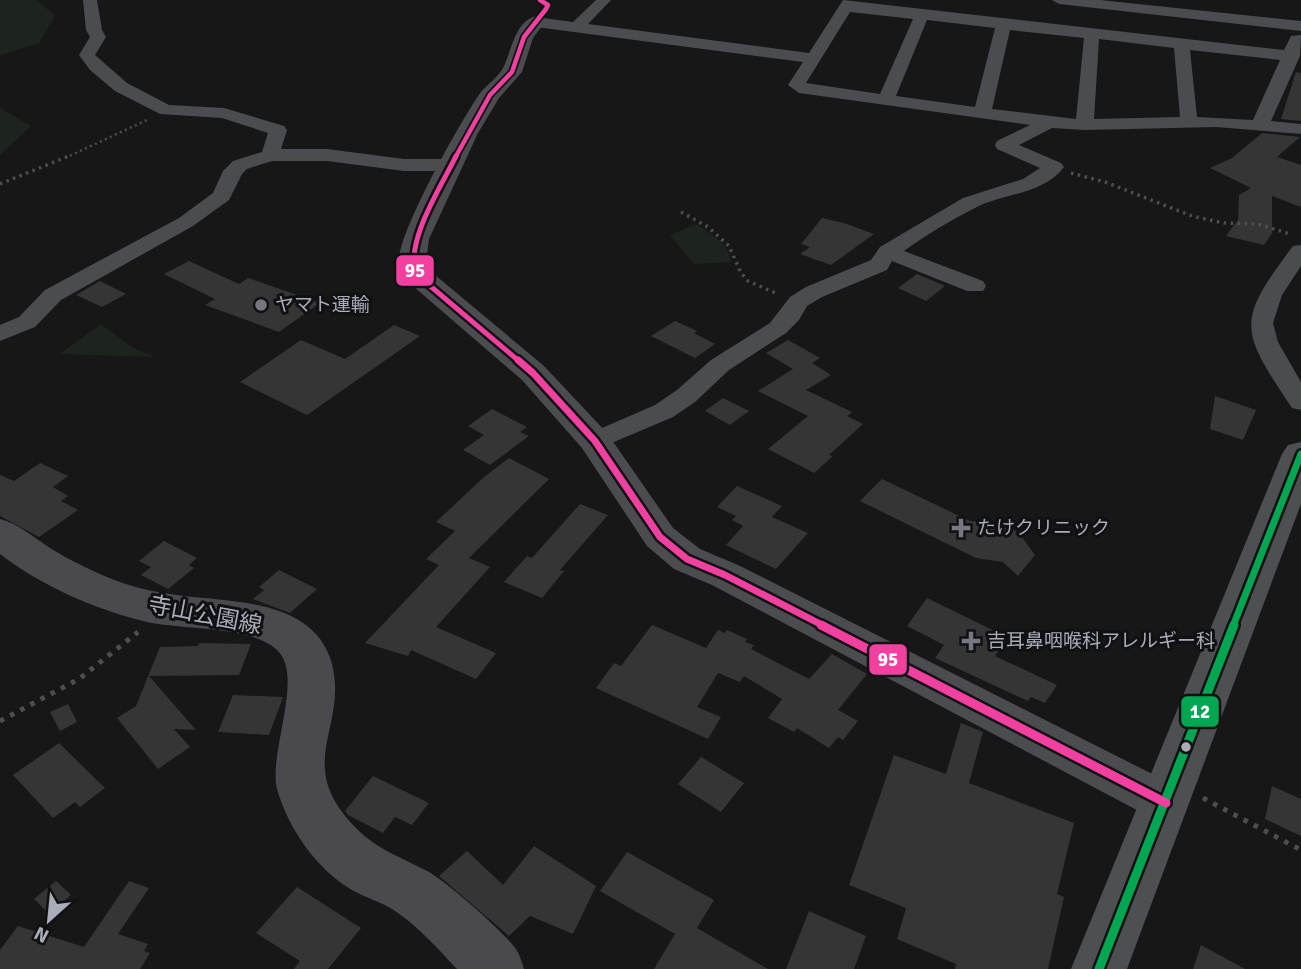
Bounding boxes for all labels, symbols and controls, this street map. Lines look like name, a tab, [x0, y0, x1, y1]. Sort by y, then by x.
line badge: 95	[395, 254, 435, 287]
text: 95	[405, 259, 425, 283]
place label: ヤマト運輸	[275, 293, 370, 317]
marker: ヤマト運輸	[253, 297, 269, 313]
place label: たけクリニック	[977, 516, 1110, 540]
marker: たけクリニック	[951, 518, 971, 538]
street label: 寺山公園線	[146, 590, 264, 640]
place label: 吉耳鼻咽喉科アレルギー科	[987, 629, 1215, 653]
marker: 吉耳鼻咽喉科アレルギー科	[961, 631, 981, 651]
line badge: 95	[868, 643, 908, 676]
text: 95	[878, 648, 898, 672]
line badge: 12	[1180, 695, 1220, 728]
text: 12	[1190, 700, 1210, 724]
unlabelled marker	[1179, 740, 1193, 754]
north arrow	[14, 885, 84, 955]
text: N	[30, 921, 53, 948]

